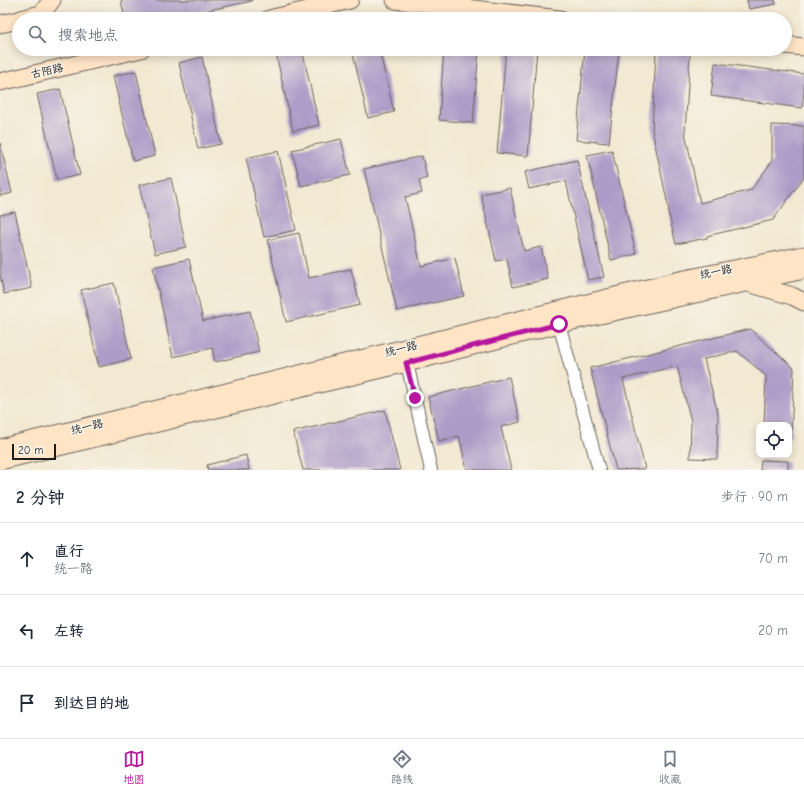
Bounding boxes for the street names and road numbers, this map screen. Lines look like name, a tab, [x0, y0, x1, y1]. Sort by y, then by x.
street label: 古陌路	[29, 61, 65, 81]
street label: 统一路	[699, 262, 733, 282]
street label: 统一路	[383, 339, 419, 359]
street label: 统一路	[69, 417, 105, 437]

